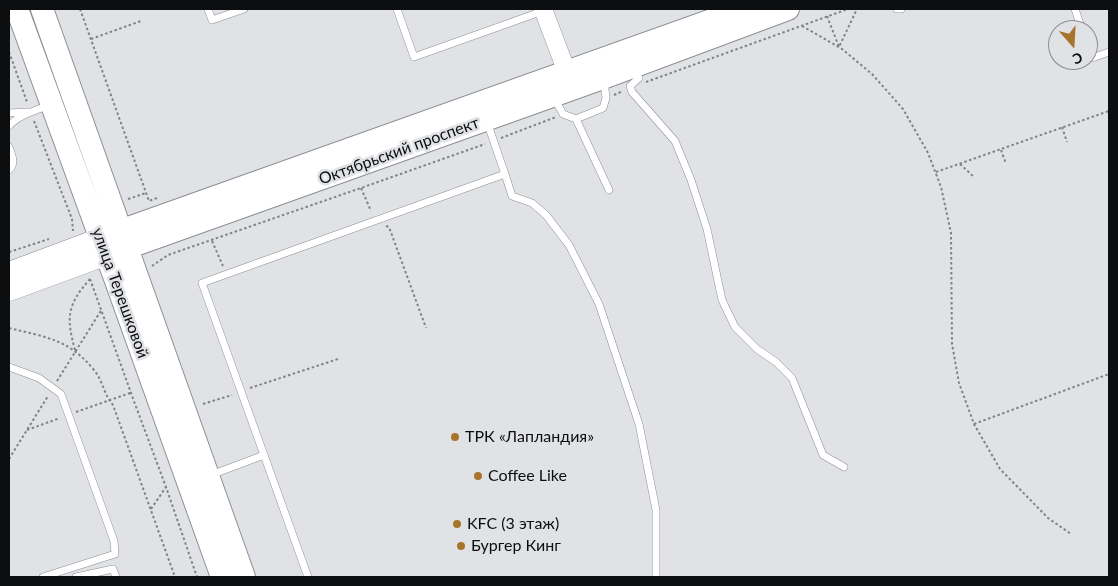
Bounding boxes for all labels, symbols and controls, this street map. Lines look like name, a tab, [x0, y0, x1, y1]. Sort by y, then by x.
north arrow	[1048, 20, 1098, 70]
text: С	[1071, 49, 1085, 68]
street label: Октябрьский проспект	[316, 113, 482, 189]
street label: улица Терешковой	[87, 225, 153, 361]
place label: ТРК «Лапландия»	[465, 427, 594, 447]
marker: ТРК «Лапландия»	[449, 431, 461, 443]
place label: Coffee Like	[488, 466, 567, 486]
marker: Coffee Like	[472, 470, 484, 482]
place label: KFC (3 этаж)	[467, 514, 559, 534]
marker: KFC (3 этаж)	[451, 518, 463, 530]
place label: Бургер Кинг	[471, 536, 561, 556]
marker: Бургер Кинг	[455, 540, 467, 552]

